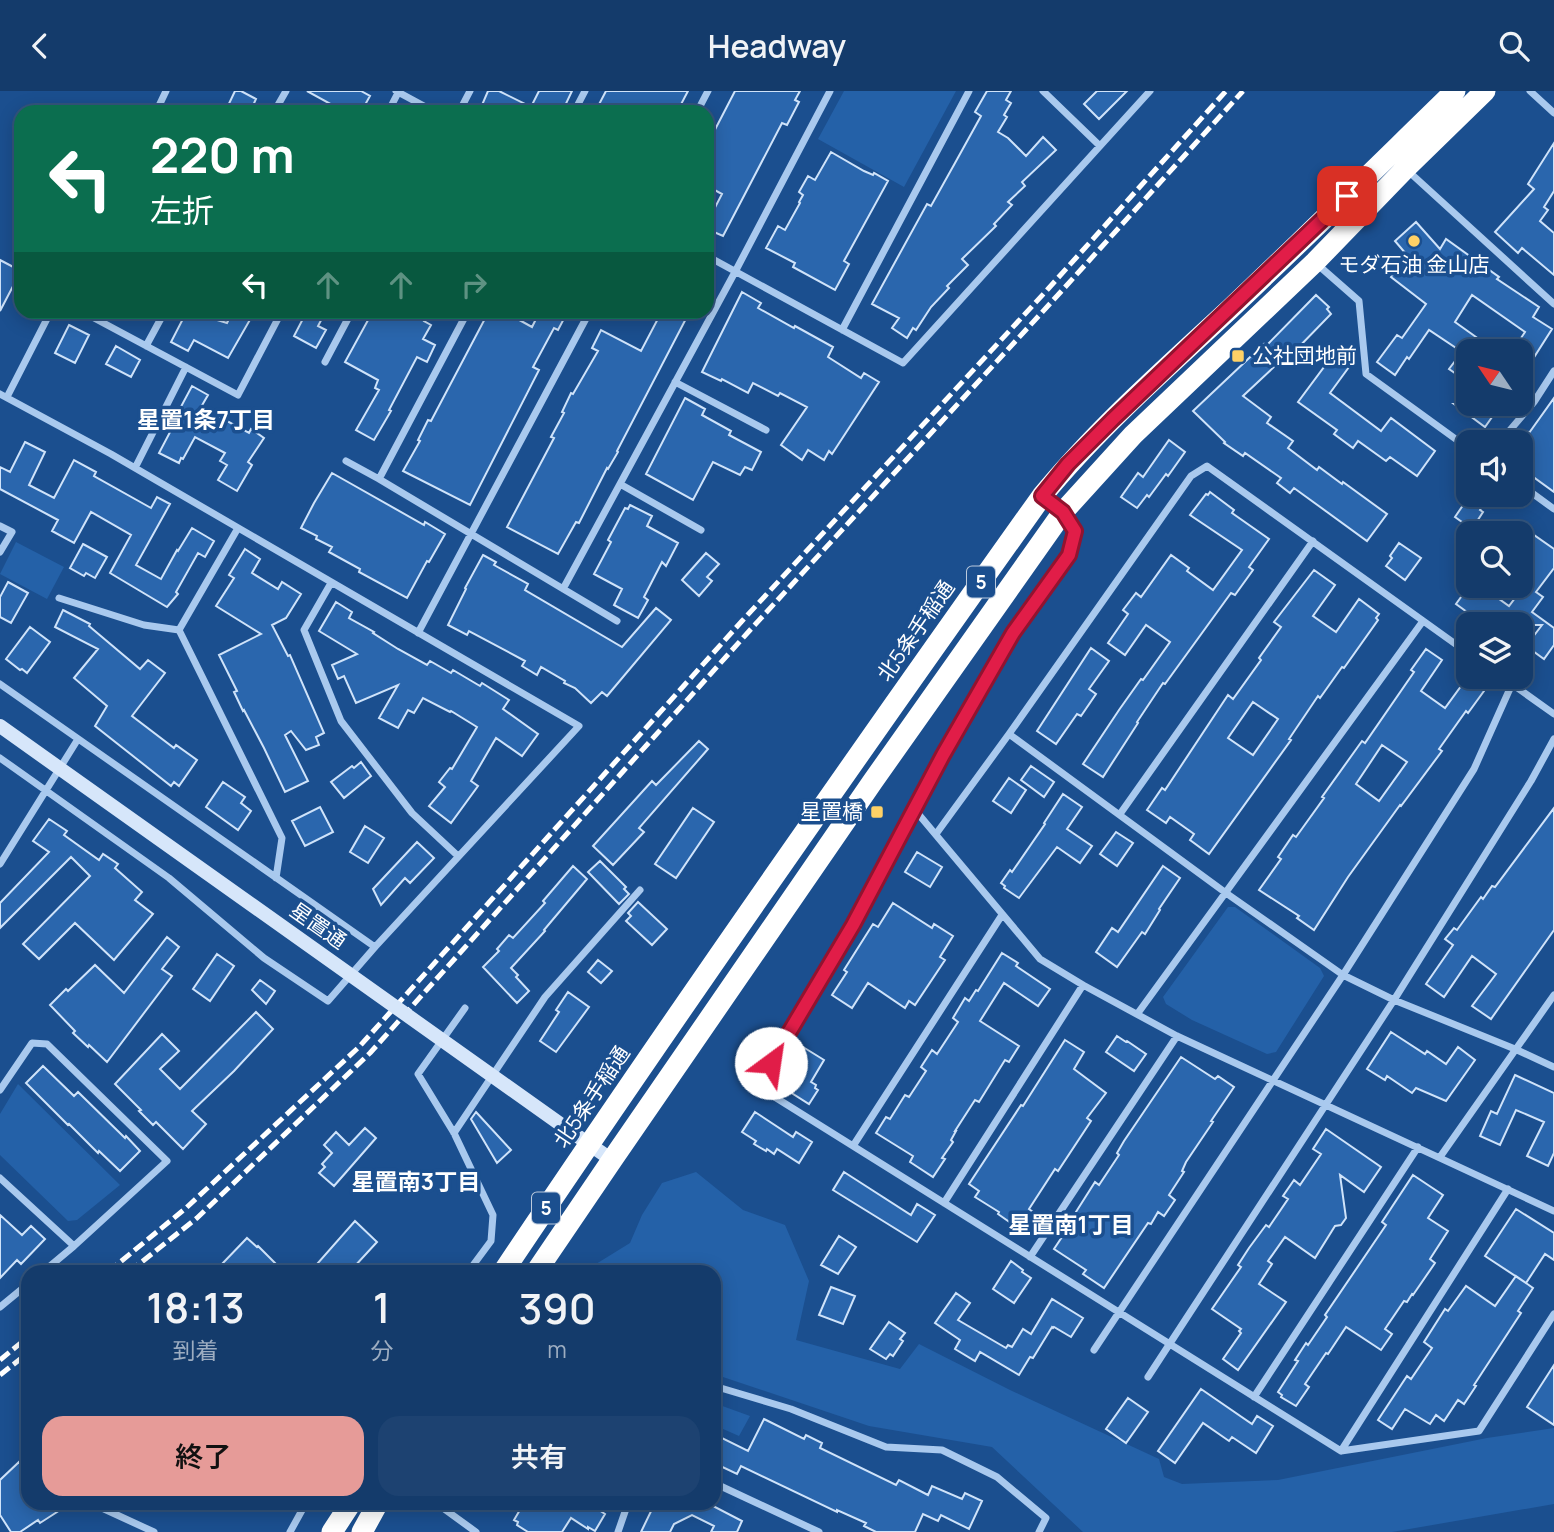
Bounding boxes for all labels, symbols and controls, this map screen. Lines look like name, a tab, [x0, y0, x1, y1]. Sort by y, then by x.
text: Headway	[708, 24, 846, 68]
icon: back	[21, 27, 59, 65]
icon: search	[1495, 27, 1533, 65]
text: 220 m	[150, 121, 294, 188]
icon: left	[35, 133, 126, 224]
pin	[1317, 166, 1377, 226]
icon: arrive	[1328, 177, 1366, 215]
text: 左折	[150, 188, 214, 232]
marker: モダ石油 金山店	[1406, 233, 1422, 249]
place label: モダ石油 金山店	[1338, 250, 1490, 278]
icon: left	[236, 266, 274, 304]
icon: ahead	[309, 266, 347, 304]
icon: ahead	[382, 266, 420, 304]
icon: right	[455, 266, 493, 304]
north arrow	[1456, 339, 1533, 417]
map controls	[1456, 339, 1533, 689]
place label: 公社団地前	[1252, 341, 1357, 369]
marker: 公社団地前	[1230, 348, 1246, 364]
district label: 星置1条7丁目	[137, 403, 275, 435]
button: sound	[1456, 430, 1533, 507]
button: search	[1456, 521, 1533, 598]
road number: 5	[967, 567, 995, 597]
street label: 北5条手稲通	[870, 574, 960, 686]
button: layers	[1456, 612, 1533, 689]
place label: 星置橋	[800, 797, 863, 825]
marker: 星置橋	[869, 804, 885, 820]
street label: 星置通	[285, 896, 352, 955]
position arrow	[734, 1026, 808, 1100]
street label: 北5条手稲通	[547, 1040, 636, 1153]
district label: 星置南3丁目	[352, 1165, 480, 1197]
road number: 5	[532, 1193, 560, 1224]
district label: 星置南1丁目	[1008, 1208, 1134, 1240]
text: 18:13	[146, 1278, 245, 1336]
text: 1	[373, 1278, 391, 1336]
text: 390	[519, 1279, 596, 1337]
text: m	[547, 1333, 567, 1365]
text: 到着	[173, 1334, 219, 1366]
text: 分	[370, 1334, 393, 1366]
button: 終了	[42, 1416, 364, 1496]
button: 共有	[378, 1416, 700, 1496]

